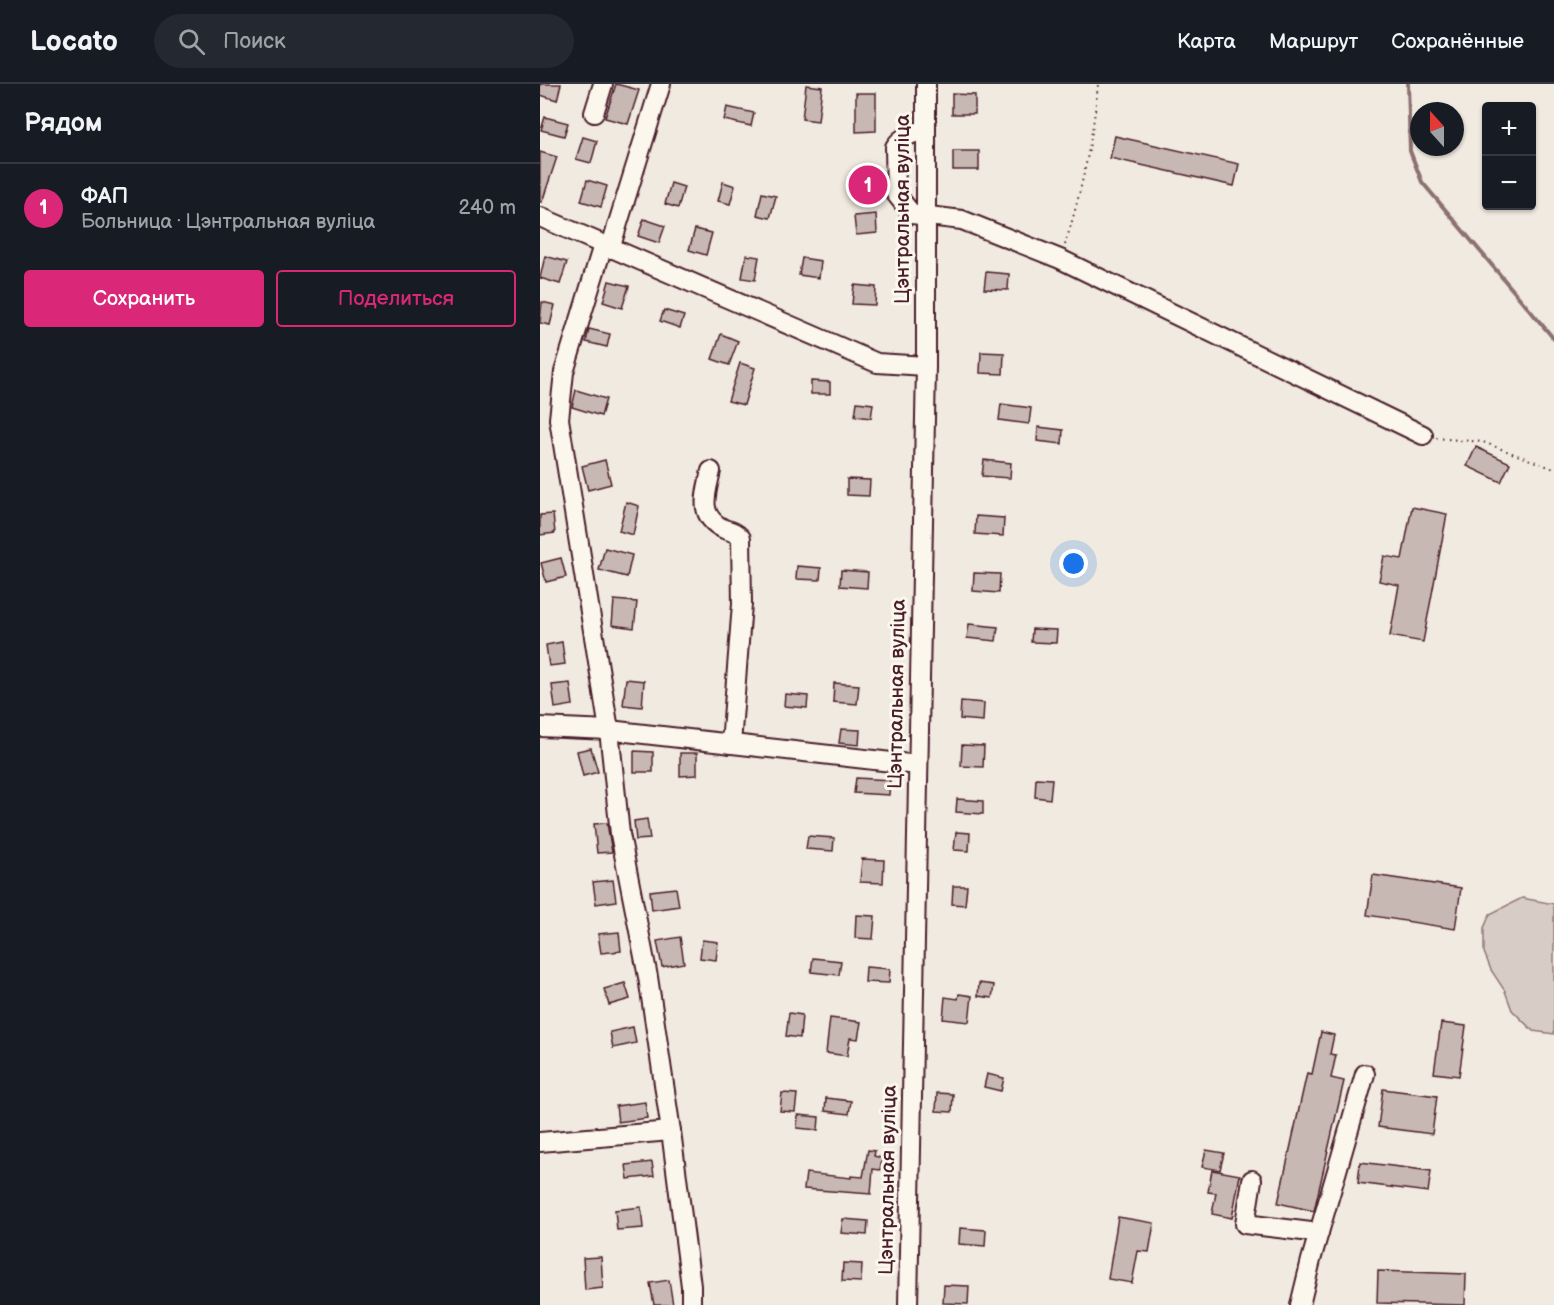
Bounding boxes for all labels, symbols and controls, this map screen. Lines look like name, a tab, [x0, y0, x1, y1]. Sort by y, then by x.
search box	[154, 14, 574, 68]
text: Locato	[30, 25, 118, 58]
icon: search	[175, 25, 208, 58]
text: Поиск	[223, 28, 286, 55]
text: Карта	[1177, 29, 1236, 54]
text: Маршрут	[1269, 29, 1358, 54]
text: Сохранённые	[1391, 29, 1524, 54]
north arrow	[1410, 102, 1464, 156]
map controls	[1482, 102, 1536, 210]
button: +	[1482, 102, 1536, 156]
text: Рядом	[24, 108, 102, 139]
street label: Цэнтральная вуліца	[891, 114, 915, 304]
button: −	[1482, 156, 1536, 210]
pin: 1	[848, 162, 888, 208]
text: ФАП	[81, 183, 128, 210]
text: 1	[39, 196, 48, 220]
text: 240 m	[459, 196, 516, 220]
text: Больница · Цэнтральная вуліца	[81, 210, 375, 234]
button: Сохранить	[24, 270, 264, 327]
button: Поделиться	[276, 270, 516, 327]
your location	[1059, 549, 1088, 578]
street label: Цэнтральная вуліца	[883, 599, 911, 789]
street label: Цэнтральная вуліца	[874, 1085, 902, 1275]

